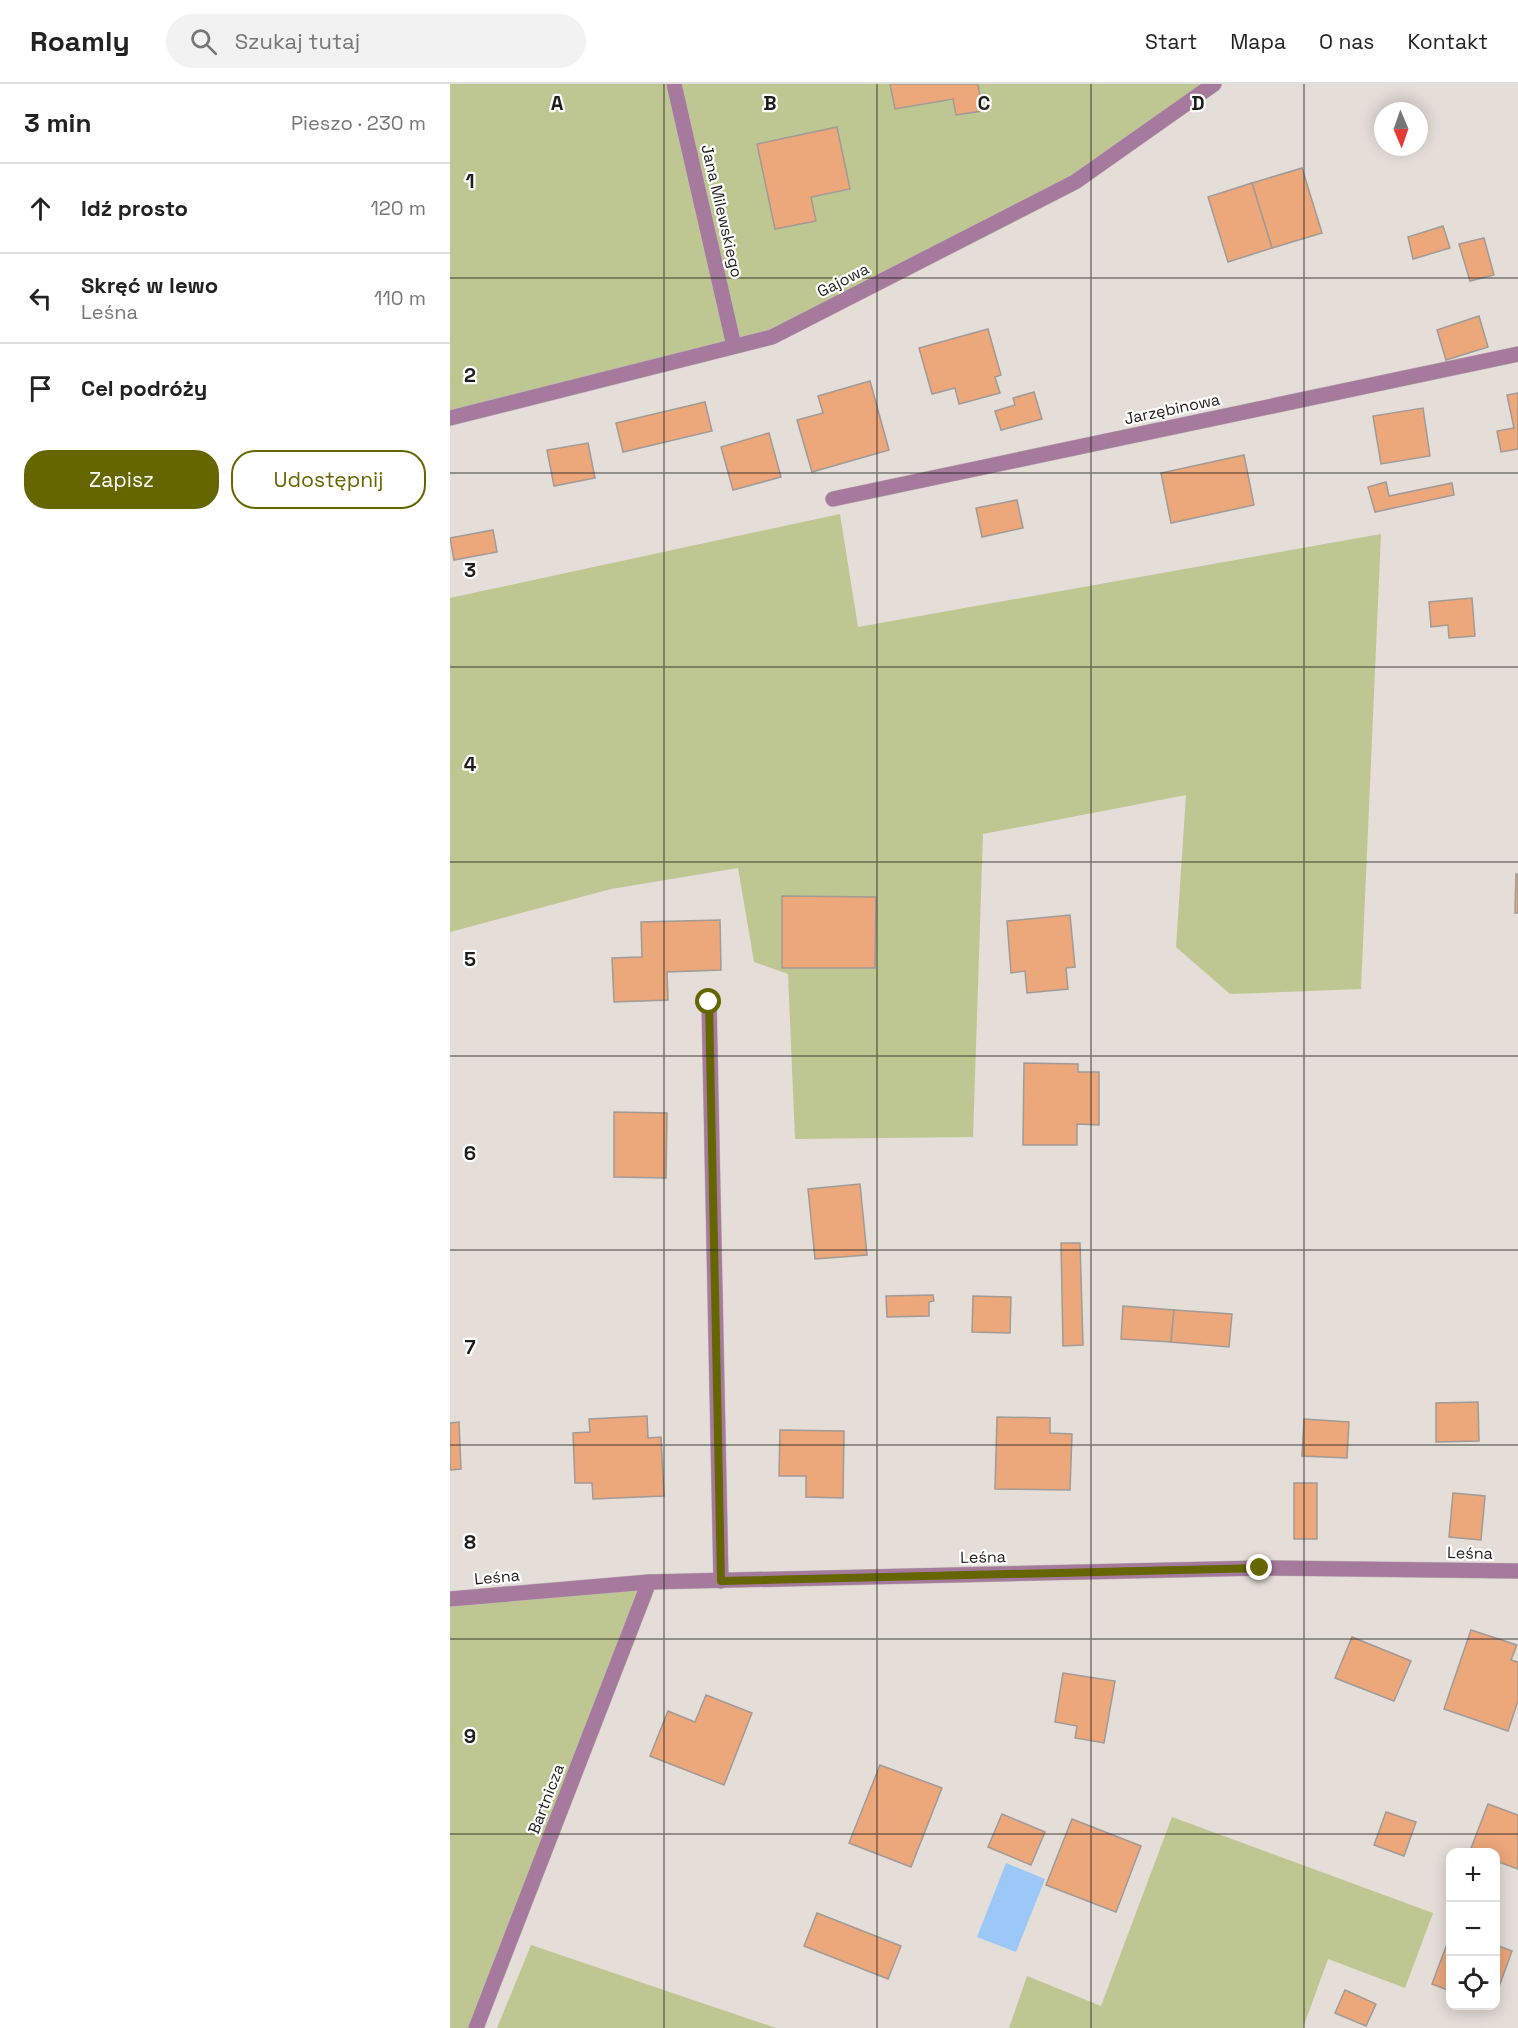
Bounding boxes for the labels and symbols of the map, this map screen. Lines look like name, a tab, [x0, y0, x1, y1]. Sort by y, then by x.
text: A	[551, 90, 564, 116]
text: B	[763, 90, 777, 116]
text: C	[978, 90, 991, 116]
text: D	[1191, 90, 1205, 116]
north arrow	[1374, 102, 1428, 156]
street label: Jana Milewskiego	[697, 143, 747, 279]
text: 1	[465, 168, 475, 194]
street label: Gajowa	[814, 258, 872, 302]
text: 2	[464, 362, 476, 388]
street label: Jarzębinowa	[1122, 389, 1222, 429]
text: 3	[464, 557, 476, 583]
text: 4	[464, 751, 477, 777]
text: 5	[464, 946, 476, 972]
route start	[695, 988, 721, 1014]
text: 6	[464, 1140, 476, 1166]
text: 7	[464, 1334, 476, 1360]
text: 8	[464, 1529, 476, 1555]
street label: Leśna	[1447, 1542, 1493, 1564]
street label: Leśna	[960, 1546, 1006, 1568]
route end	[1246, 1554, 1272, 1580]
street label: Leśna	[473, 1565, 521, 1589]
text: 9	[464, 1723, 476, 1749]
street label: Bartnicza	[523, 1761, 569, 1837]

